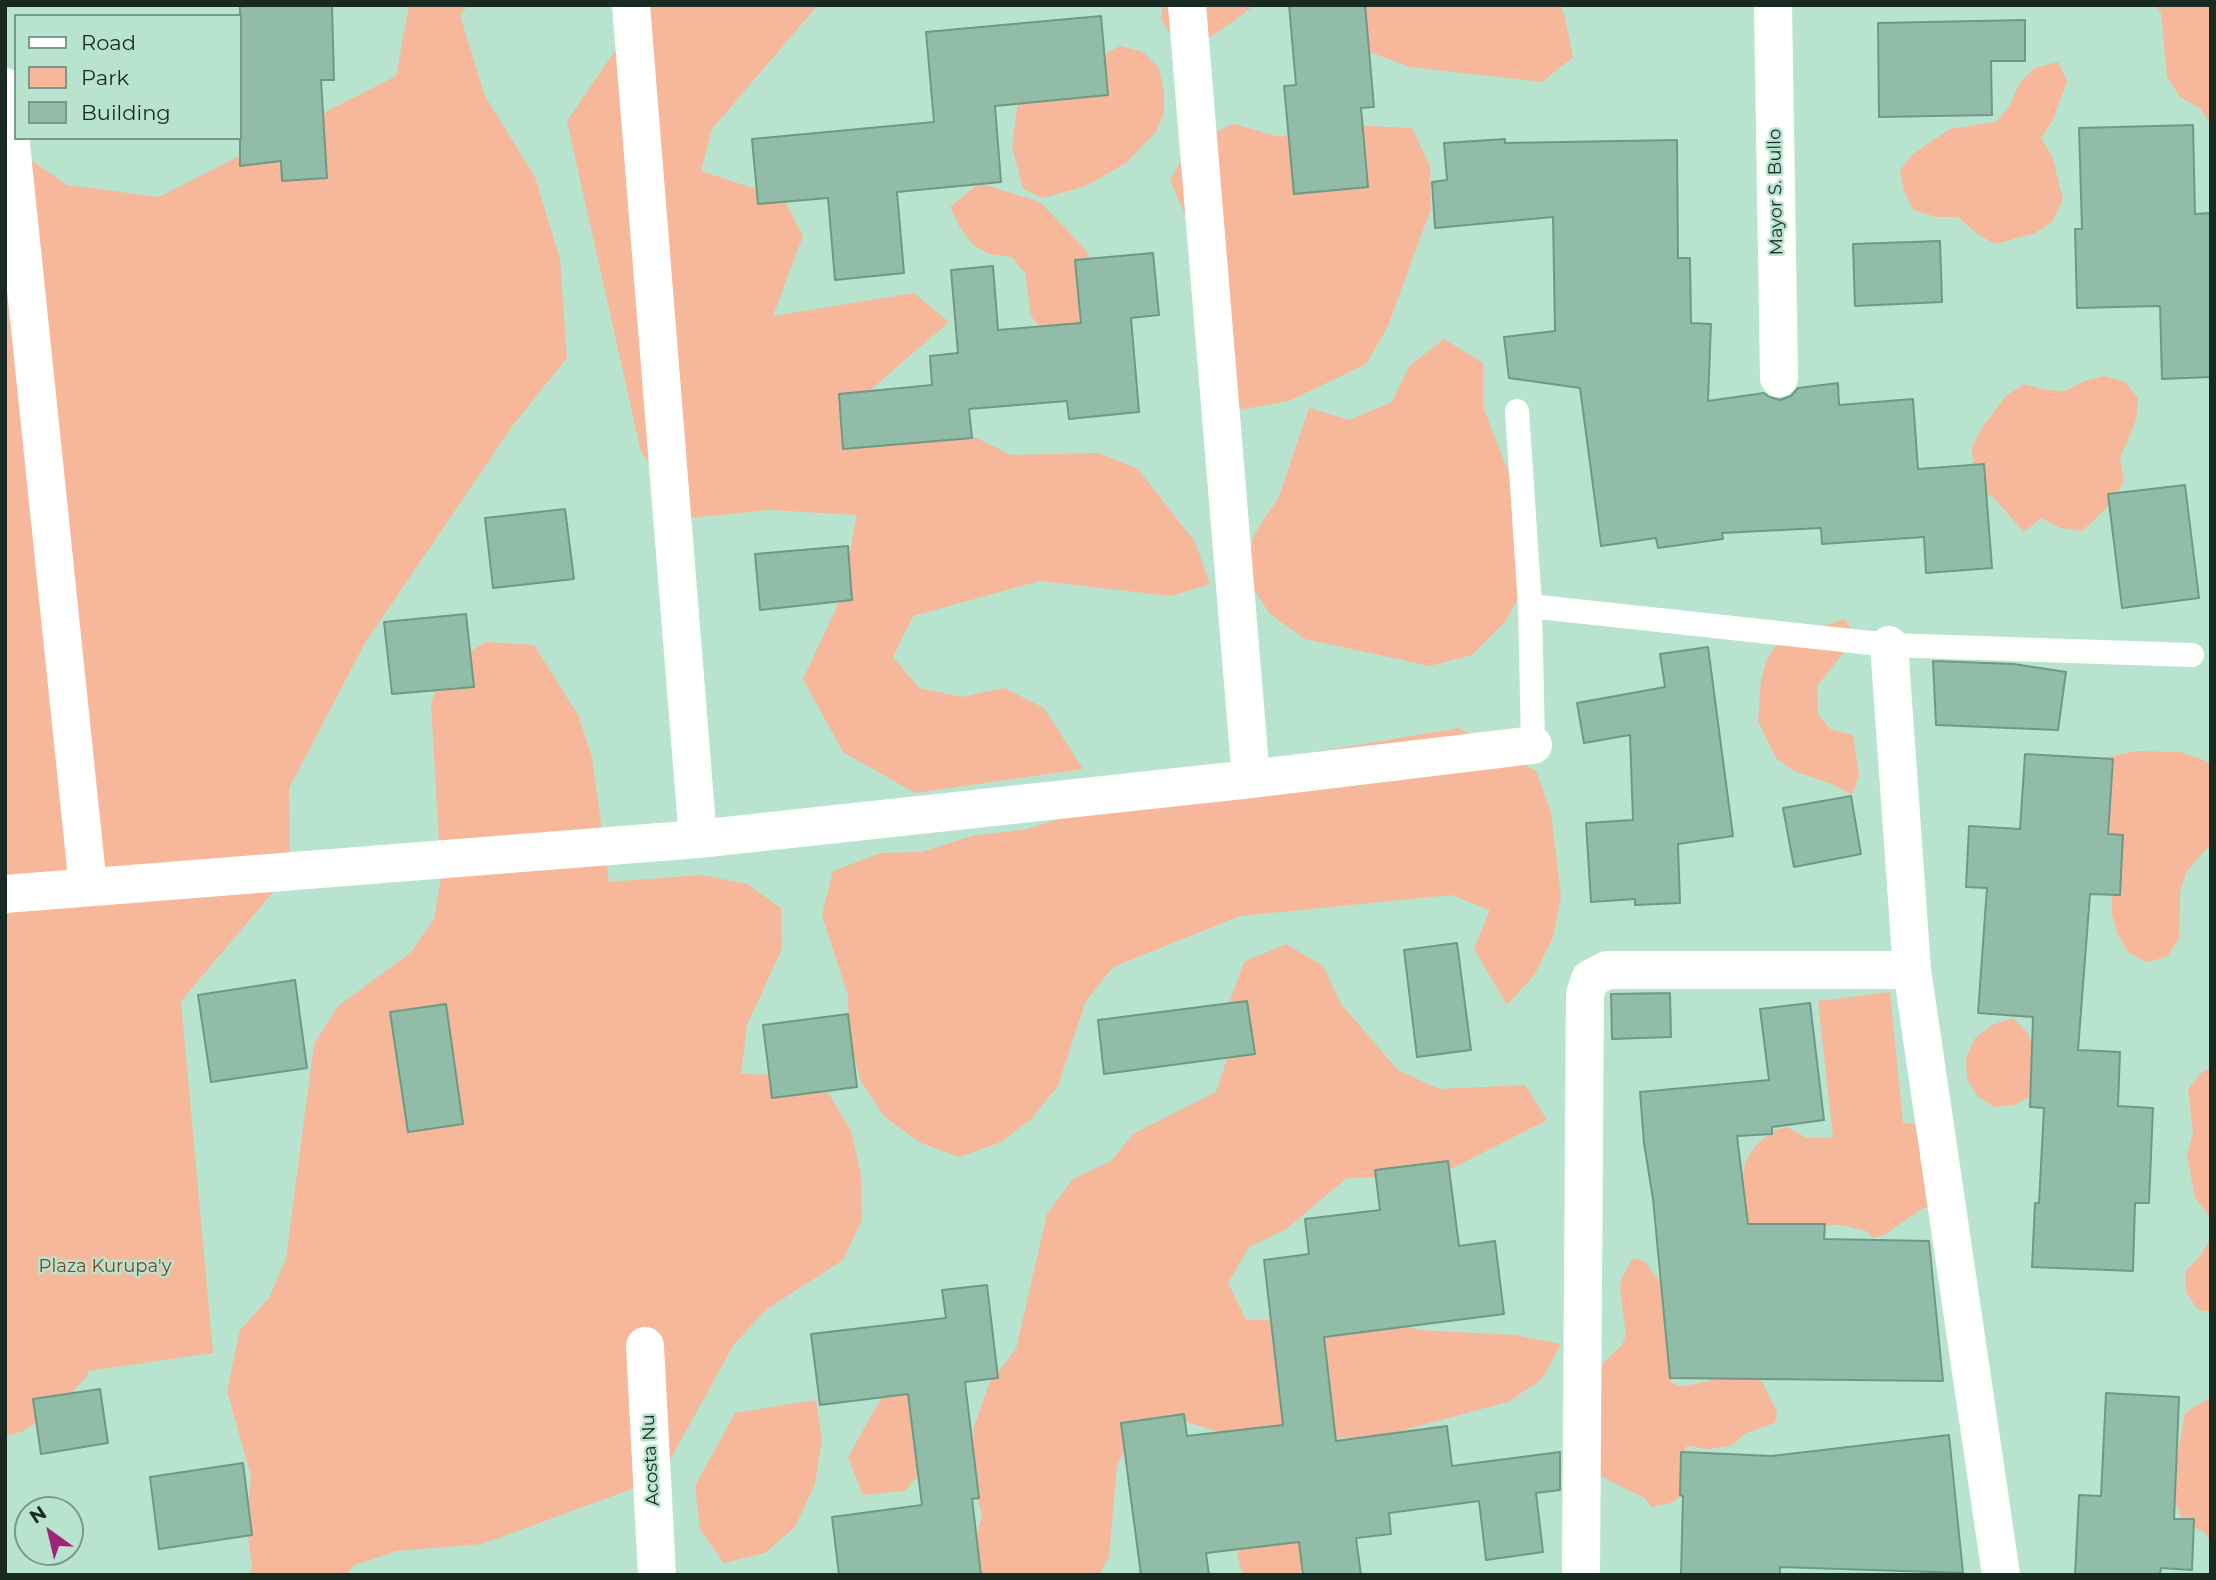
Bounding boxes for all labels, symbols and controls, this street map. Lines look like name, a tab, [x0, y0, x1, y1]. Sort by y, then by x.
legend	[14, 14, 242, 140]
text: Road	[81, 30, 136, 55]
text: Park	[81, 65, 129, 90]
text: Building	[81, 100, 171, 125]
street label: Mayor S. Bullo	[1764, 128, 1788, 256]
park label: Plaza Kurupa'y	[39, 1256, 171, 1278]
street label: Acosta Nu	[638, 1414, 664, 1506]
north arrow	[14, 1496, 84, 1566]
text: N	[25, 1501, 51, 1529]

